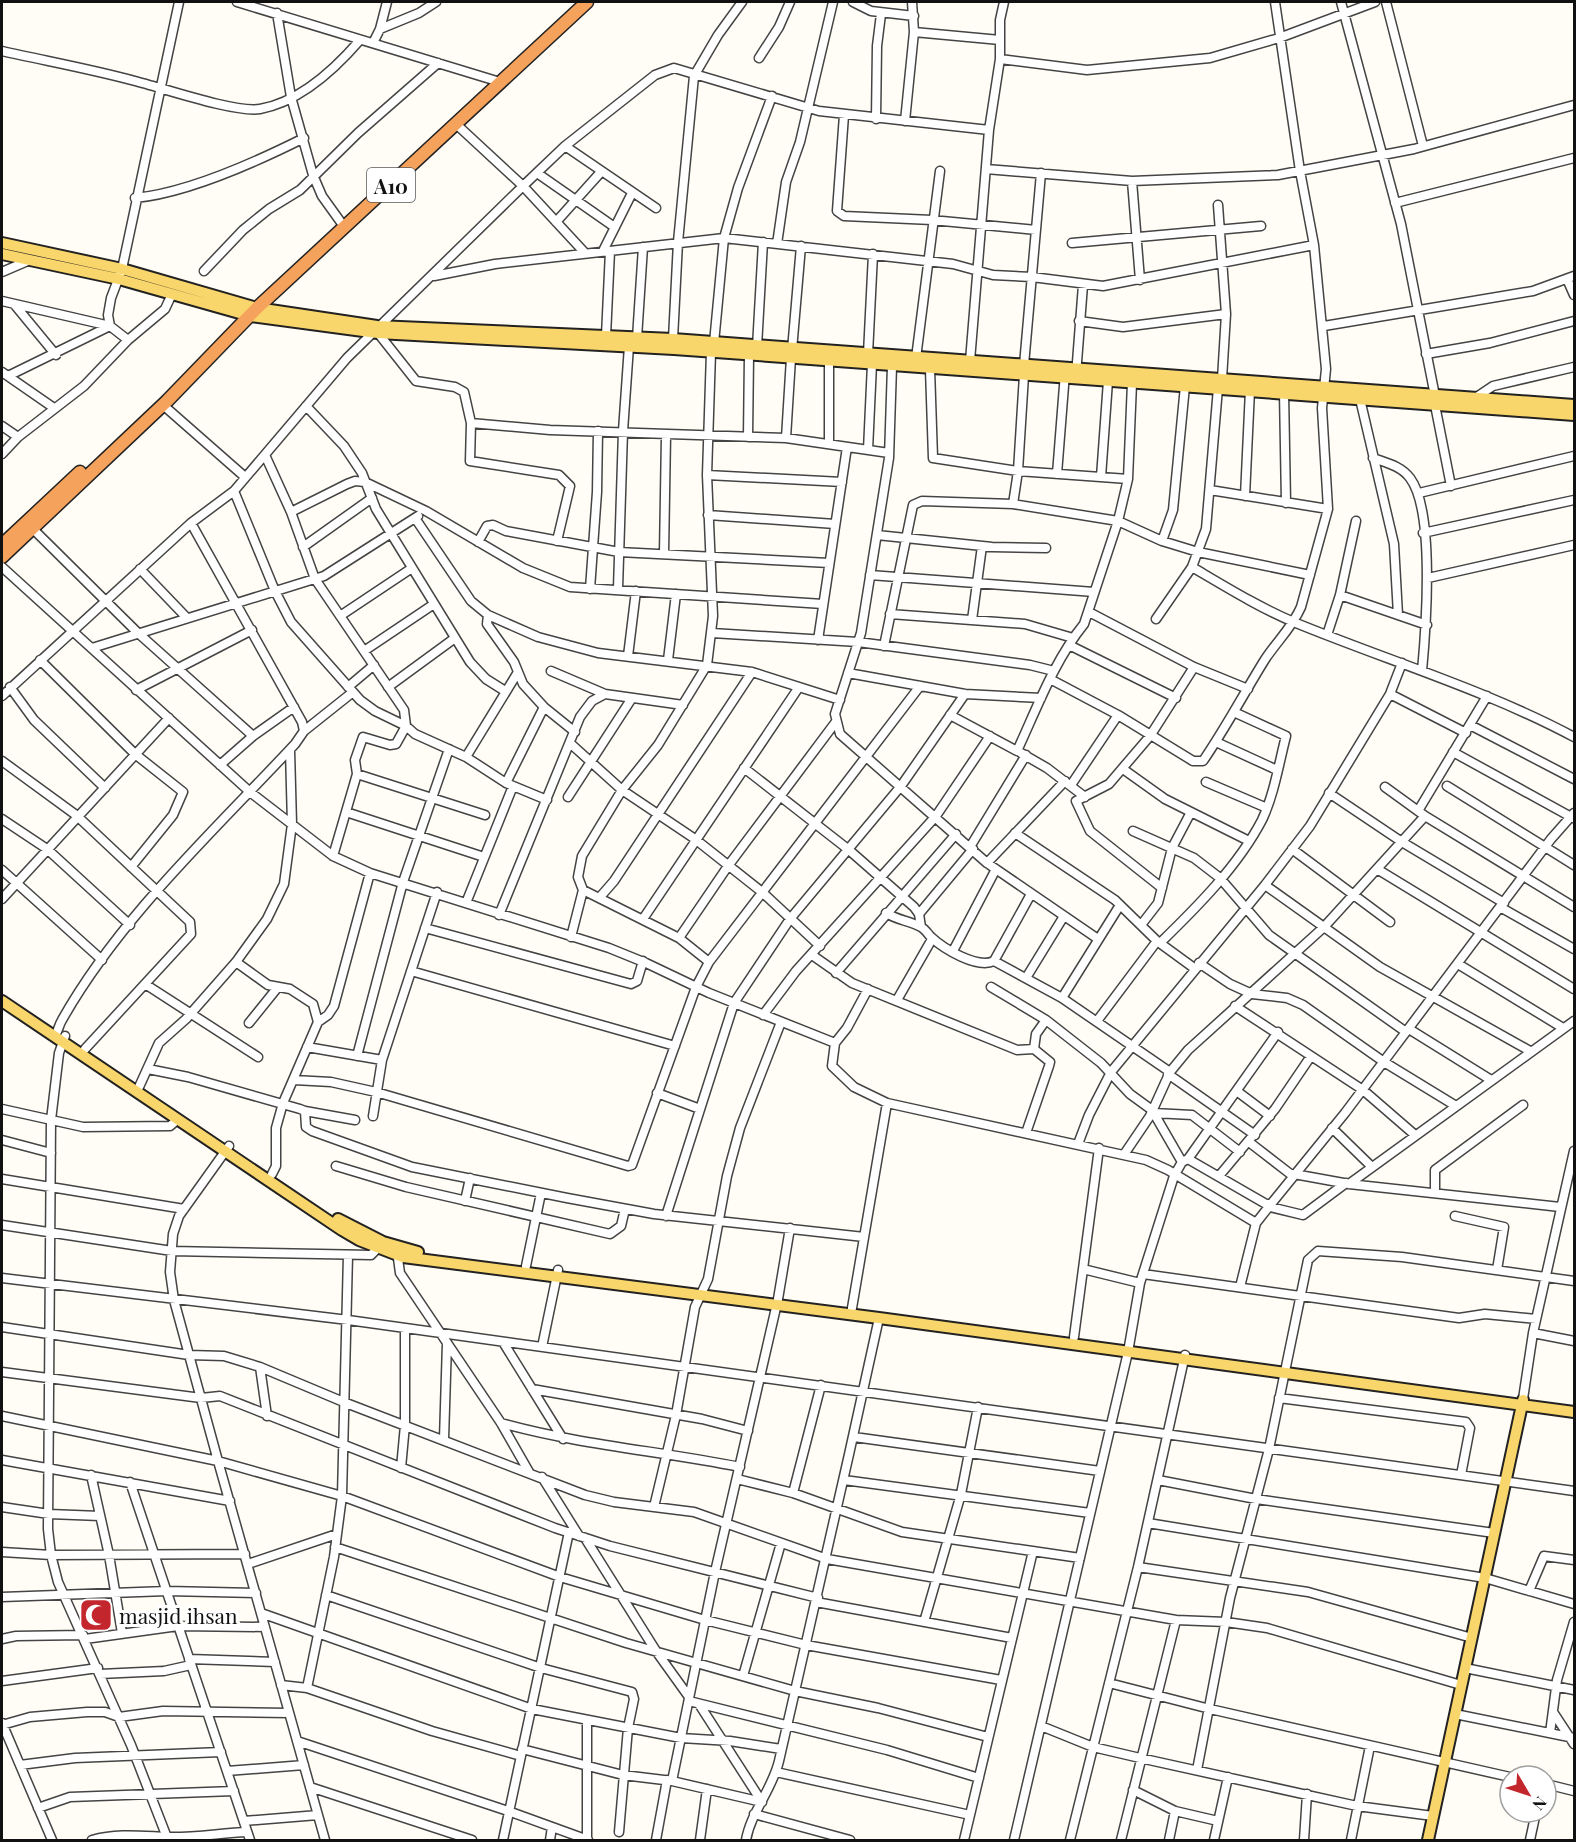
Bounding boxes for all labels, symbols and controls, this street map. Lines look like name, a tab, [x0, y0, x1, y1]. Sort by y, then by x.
road number: A10	[367, 168, 415, 202]
mosque icon: masjid ihsan	[78, 1597, 114, 1633]
place label: masjid ihsan	[119, 1601, 238, 1629]
north arrow	[1498, 1764, 1558, 1824]
text: N	[1528, 1793, 1552, 1815]

